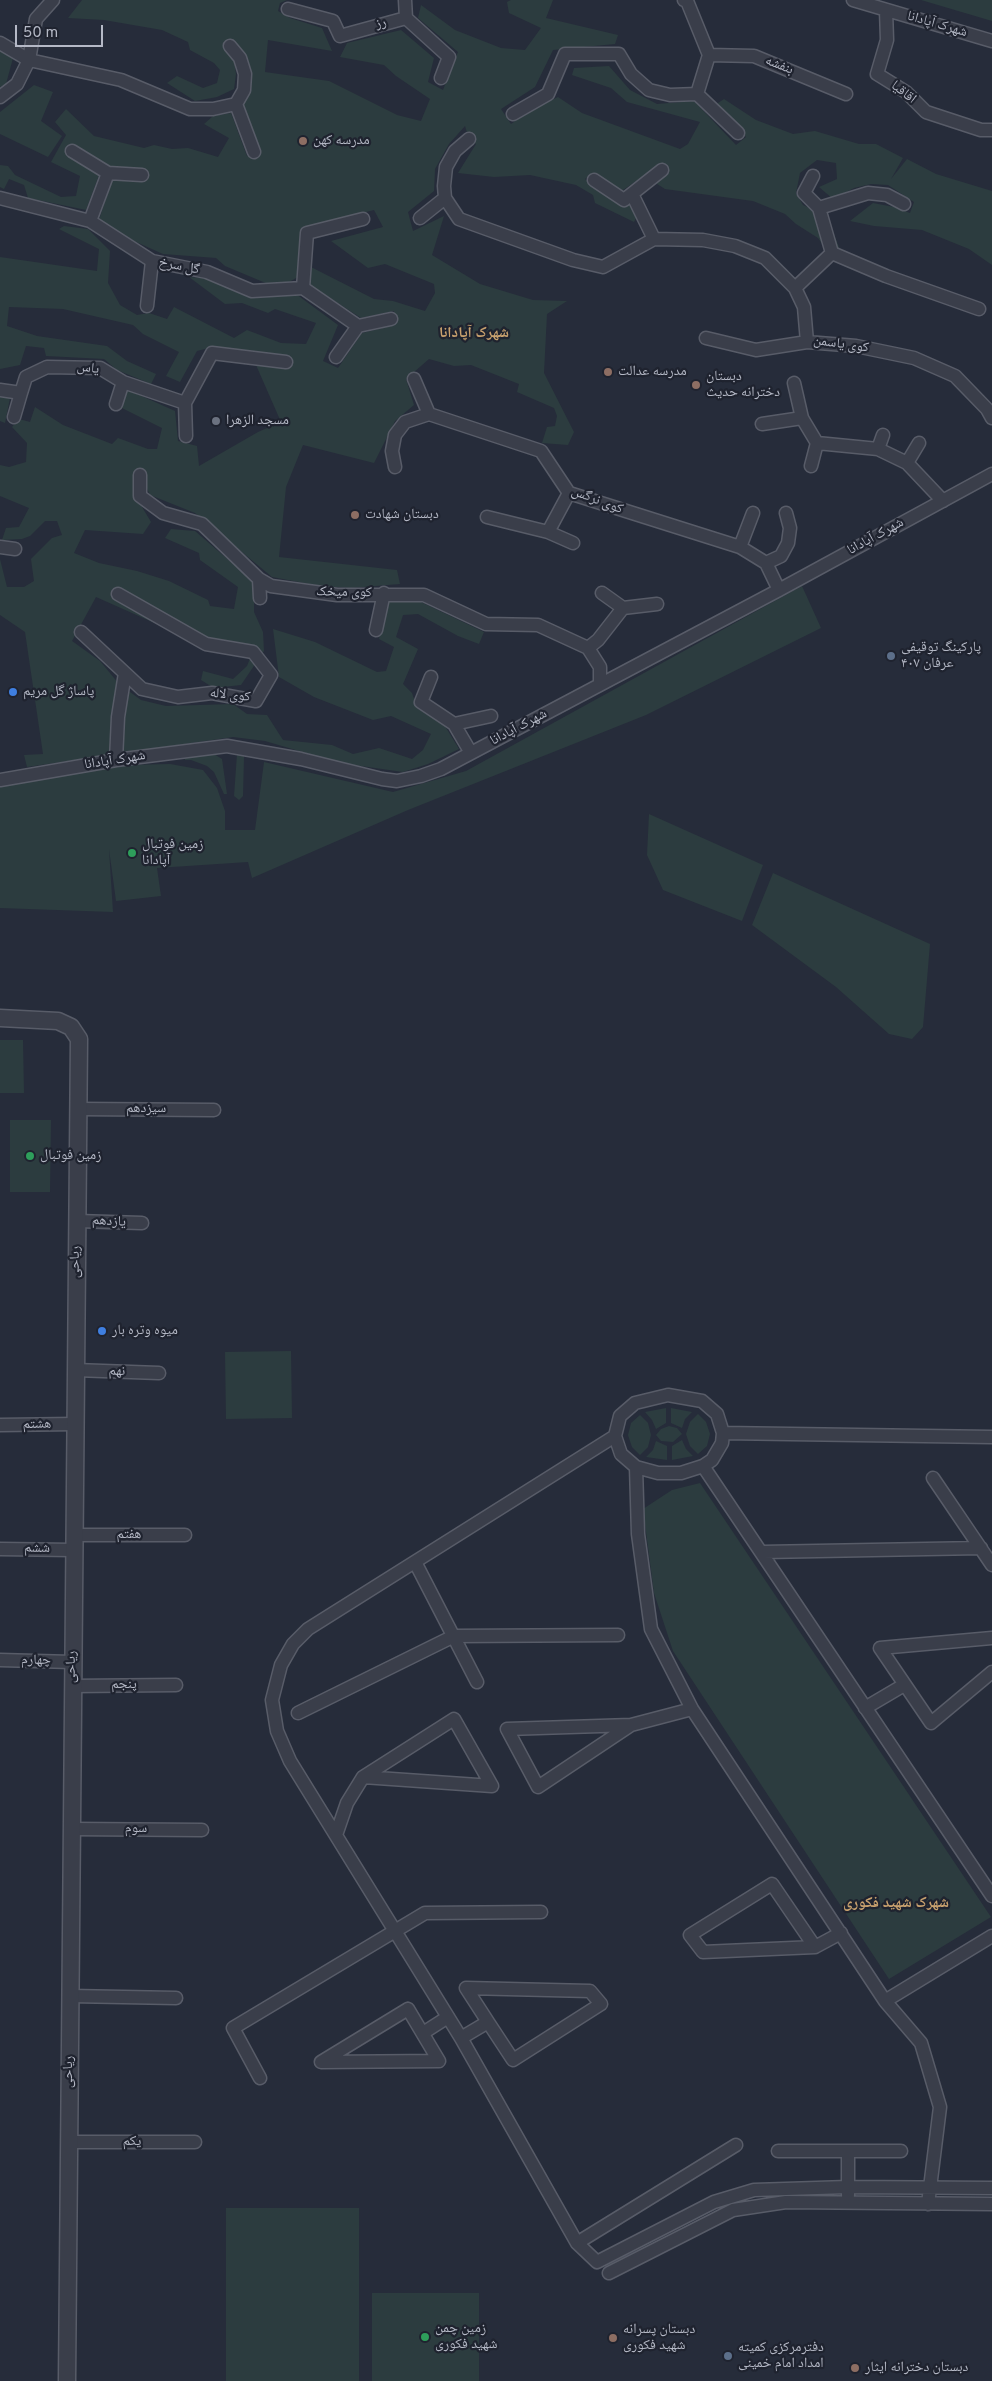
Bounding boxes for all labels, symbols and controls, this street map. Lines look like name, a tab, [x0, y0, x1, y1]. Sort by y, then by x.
street label: شهرک آپادانا	[905, 8, 969, 42]
scale bar	[18, 15, 105, 47]
street label: رز	[374, 15, 388, 33]
text: 50 m	[23, 24, 58, 43]
street label: بنفشه	[762, 53, 796, 79]
street label: اقاقیا	[887, 78, 919, 108]
place label: مدرسه کهن	[313, 133, 370, 149]
marker: مدرسه کهن	[297, 135, 309, 147]
street label: گل سرخ	[157, 255, 201, 279]
district label: شهرک آپادانا	[439, 325, 509, 343]
street label: کوی یاسمن	[812, 333, 870, 357]
street label: یاس	[76, 359, 100, 379]
place label: مدرسه عدالت	[618, 364, 687, 380]
marker: مدرسه عدالت	[602, 366, 614, 378]
place label: دبستان دخترانه حدیث	[706, 369, 780, 402]
marker: دبستان دخترانه حدیث	[690, 379, 702, 391]
place label: مسجد الزهرا	[226, 413, 289, 429]
marker: مسجد الزهرا	[210, 415, 222, 427]
street label: کوی نرگس	[569, 484, 625, 518]
place label: دبستان شهادت	[365, 507, 439, 523]
marker: دبستان شهادت	[349, 509, 361, 521]
street label: شهرک آپادانا	[845, 515, 907, 559]
street label: کوی میخک	[316, 584, 372, 602]
place label: پارکینگ توقیفی عرفان ۴۰۷	[901, 640, 981, 672]
marker: پارکینگ توقیفی عرفان ۴۰۷	[885, 650, 897, 662]
place label: پاساژ گل مریم	[23, 684, 94, 700]
marker: پاساژ گل مریم	[7, 686, 19, 698]
street label: کوی لاله	[209, 686, 251, 706]
street label: شهرک آپادانا	[488, 706, 550, 750]
street label: شهرک آپادانا	[83, 748, 147, 774]
place label: زمین فوتبال آپادانا	[142, 837, 204, 870]
marker: زمین فوتبال آپادانا	[126, 847, 138, 859]
street label: سیزدهم	[126, 1101, 166, 1117]
place label: زمین فوتبال	[40, 1148, 102, 1164]
marker: زمین فوتبال	[24, 1150, 36, 1162]
street label: یازدهم	[92, 1213, 126, 1231]
street label: ریاحی	[67, 1246, 85, 1278]
place label: میوه وتره بار	[112, 1323, 178, 1339]
marker: میوه وتره بار	[96, 1325, 108, 1337]
street label: نهم	[108, 1363, 126, 1381]
street label: هشتم	[22, 1416, 52, 1434]
street label: هفتم	[117, 1527, 141, 1543]
street label: ششم	[24, 1540, 50, 1558]
street label: ریاحی	[63, 1651, 81, 1683]
street label: چهارم	[21, 1652, 51, 1670]
street label: پنجم	[111, 1677, 137, 1693]
street label: سوم	[125, 1821, 147, 1837]
district label: شهرک شهید فکوری	[843, 1895, 949, 1913]
street label: ریاحی	[61, 2056, 77, 2088]
street label: یکم	[123, 2134, 141, 2150]
place label: زمین چمن شهید فکوری	[435, 2321, 497, 2354]
place label: دبستان پسرانه شهید فکوری	[623, 2322, 695, 2354]
marker: زمین چمن شهید فکوری	[419, 2331, 431, 2343]
marker: دبستان پسرانه شهید فکوری	[607, 2332, 619, 2344]
place label: دفترمرکزی کمیته امداد امام خمینی	[738, 2340, 824, 2372]
marker: دفترمرکزی کمیته امداد امام خمینی	[722, 2350, 734, 2362]
place label: دبستان دخترانه ایثار	[865, 2360, 968, 2376]
marker: دبستان دخترانه ایثار	[849, 2362, 861, 2374]

